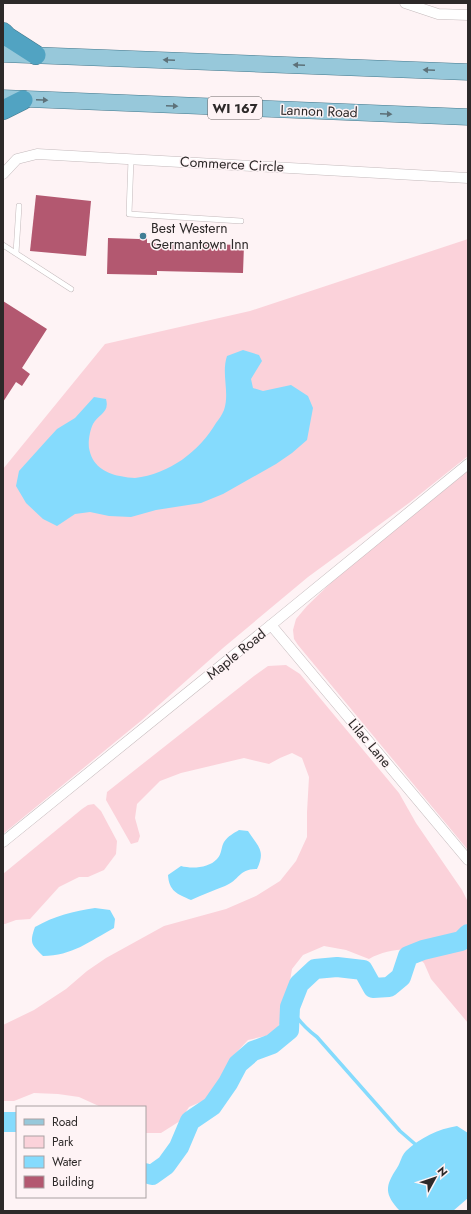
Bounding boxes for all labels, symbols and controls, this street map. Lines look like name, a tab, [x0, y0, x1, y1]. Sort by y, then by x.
one-way arrow	[163, 57, 175, 64]
one-way arrow	[293, 62, 305, 69]
one-way arrow	[423, 67, 435, 74]
one-way arrow	[36, 97, 48, 104]
road number: WI 167	[208, 97, 262, 119]
street label: Lannon Road	[280, 100, 358, 122]
one-way arrow	[166, 102, 178, 109]
one-way arrow	[380, 111, 393, 117]
street label: Commerce Circle	[180, 151, 284, 177]
place label: Best Western Germantown Inn	[151, 218, 249, 254]
marker: Best Western Germantown Inn	[138, 231, 148, 241]
street label: Maple Road	[202, 624, 270, 684]
street label: Lilac Lane	[344, 714, 396, 772]
legend	[16, 1106, 146, 1198]
text: Road	[52, 1113, 78, 1131]
text: Park	[52, 1133, 74, 1151]
text: Water	[52, 1153, 83, 1171]
north arrow	[415, 1158, 455, 1198]
text: N	[434, 1163, 452, 1180]
text: Building	[52, 1173, 94, 1191]

